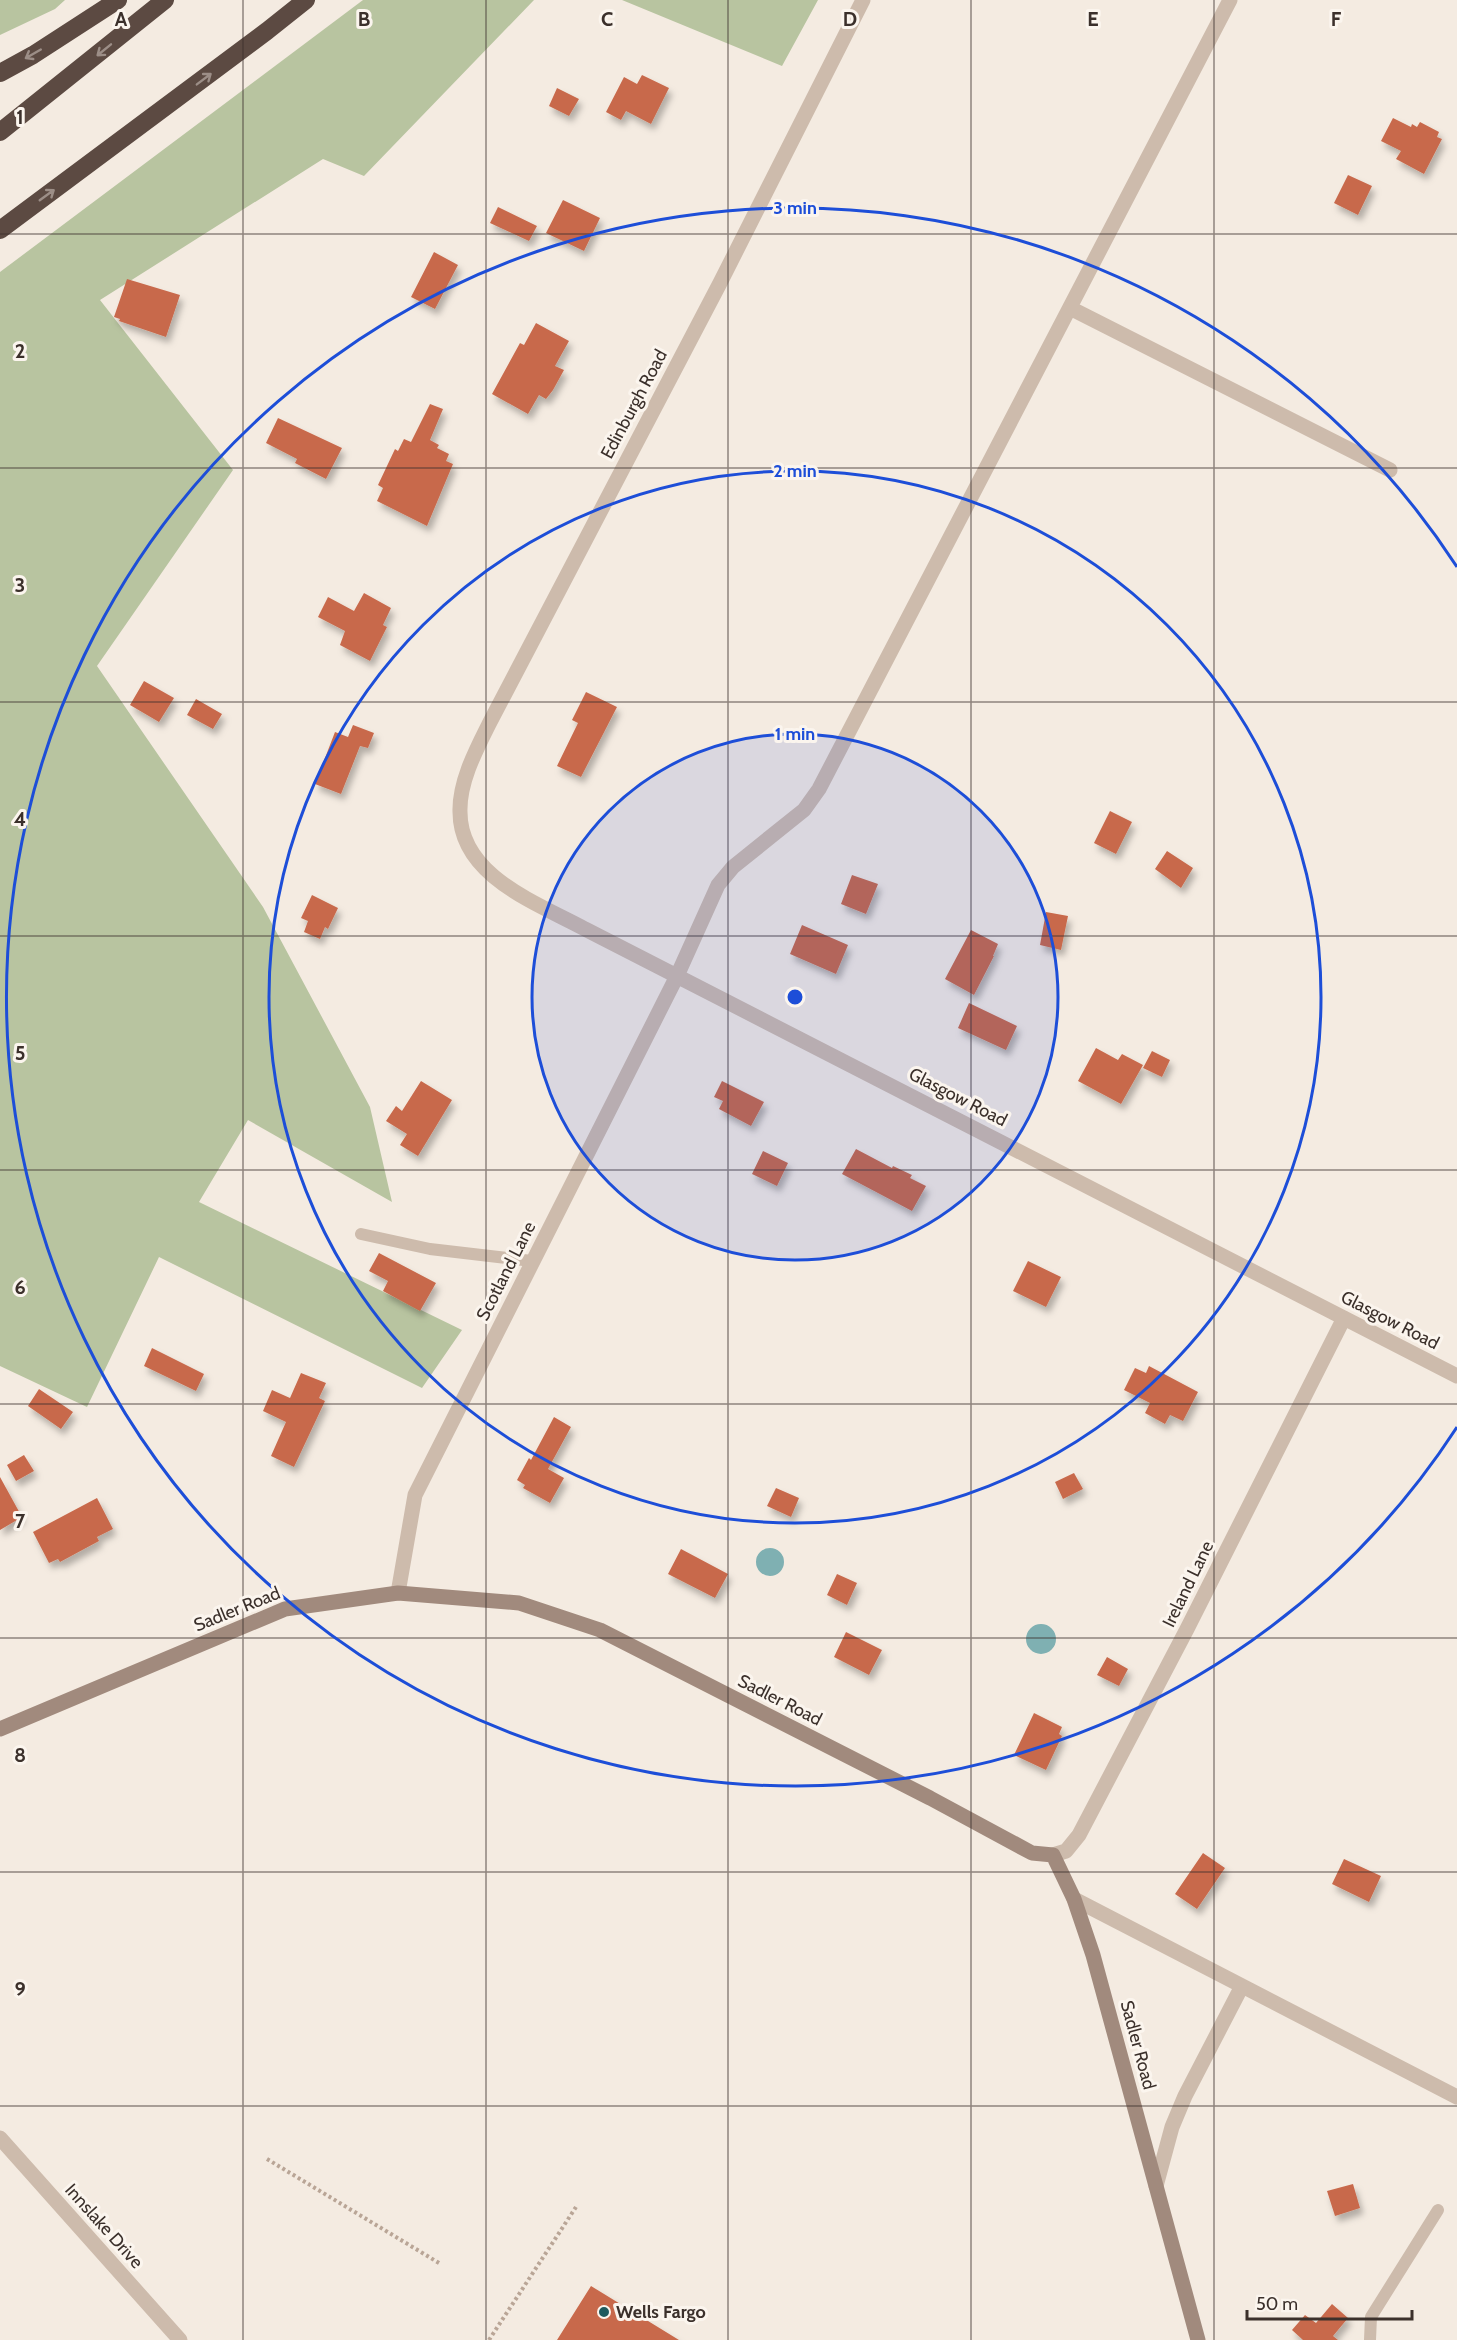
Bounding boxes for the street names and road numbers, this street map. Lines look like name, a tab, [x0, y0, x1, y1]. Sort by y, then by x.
street label: Edinburgh Road	[596, 346, 672, 462]
street label: Glasgow Road	[905, 1063, 1011, 1131]
street label: Scotland Lane	[472, 1218, 540, 1324]
street label: Glasgow Road	[1337, 1286, 1443, 1354]
street label: Ireland Lane	[1158, 1537, 1218, 1631]
street label: Sadler Road	[191, 1582, 283, 1636]
street label: Sadler Road	[734, 1669, 826, 1731]
street label: Sadler Road	[1116, 1998, 1160, 2092]
street label: Innslake Drive	[60, 2179, 148, 2273]

